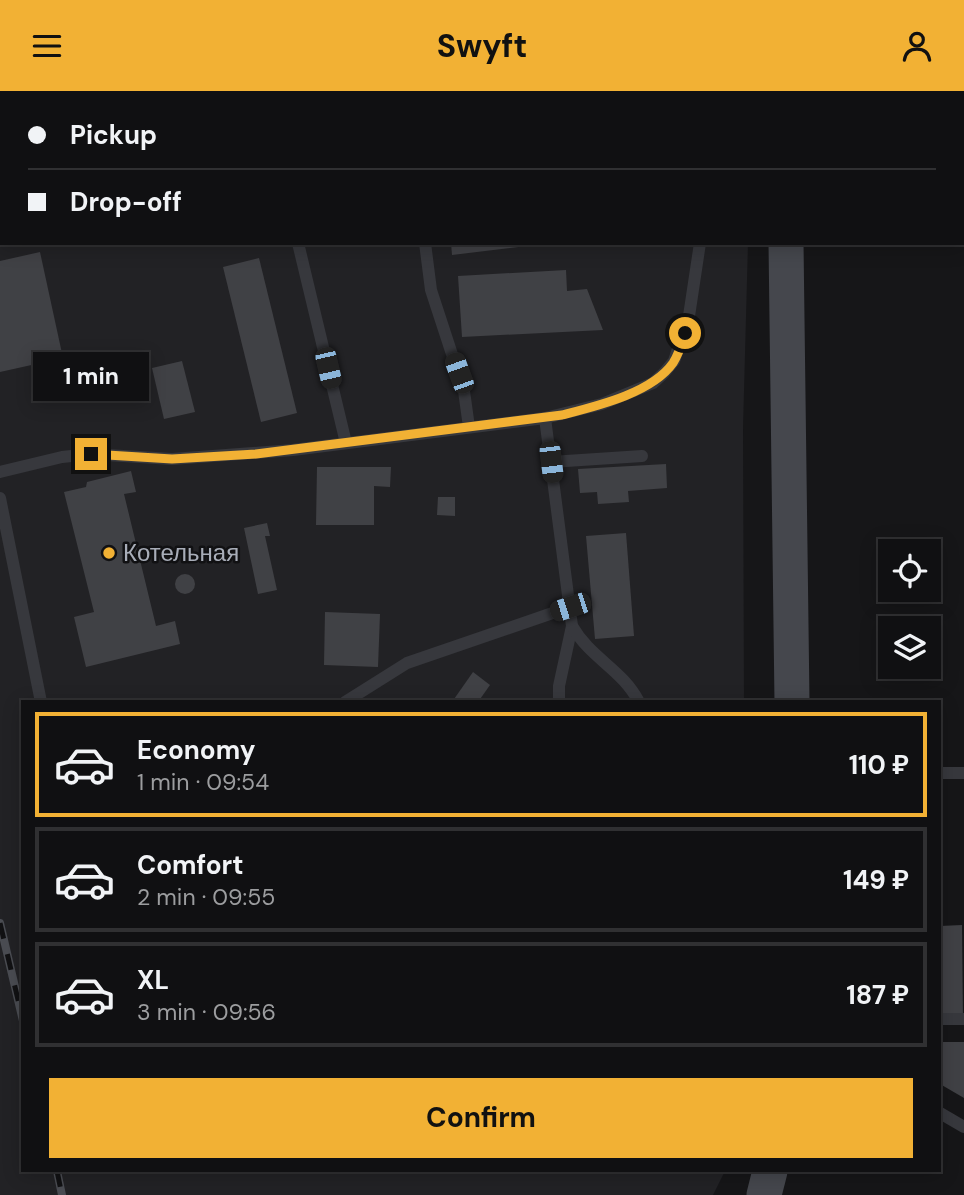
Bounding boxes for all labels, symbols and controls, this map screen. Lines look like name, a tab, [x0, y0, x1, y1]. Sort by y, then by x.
text: Swyft	[437, 25, 527, 67]
icon: menu	[28, 27, 66, 65]
icon: person	[898, 27, 936, 65]
text: Pickup	[70, 118, 157, 152]
text: Drop-off	[70, 185, 182, 219]
route start	[669, 317, 701, 349]
car	[314, 345, 343, 391]
car	[442, 350, 477, 396]
callout: 1 min	[33, 353, 149, 401]
text: 1 min	[63, 361, 119, 391]
route end	[75, 438, 107, 470]
car	[539, 440, 564, 484]
place label: Котельная	[123, 537, 239, 568]
map controls	[878, 539, 941, 679]
button: locate	[878, 539, 941, 602]
marker: Котельная	[101, 545, 117, 561]
car	[547, 591, 594, 623]
button: layers	[878, 616, 941, 679]
icon: car	[53, 733, 116, 796]
text: Economy	[137, 733, 255, 767]
text: 110 ₽	[849, 748, 909, 782]
text: 1 min · 09:54	[137, 767, 269, 797]
icon: car	[53, 848, 116, 911]
text: Comfort	[137, 848, 243, 882]
text: 149 ₽	[843, 863, 909, 897]
text: 2 min · 09:55	[137, 882, 275, 912]
icon: car	[53, 963, 116, 1026]
text: XL	[137, 963, 169, 997]
text: 187 ₽	[846, 978, 909, 1012]
text: 3 min · 09:56	[137, 997, 276, 1027]
button: Confirm	[49, 1078, 913, 1158]

